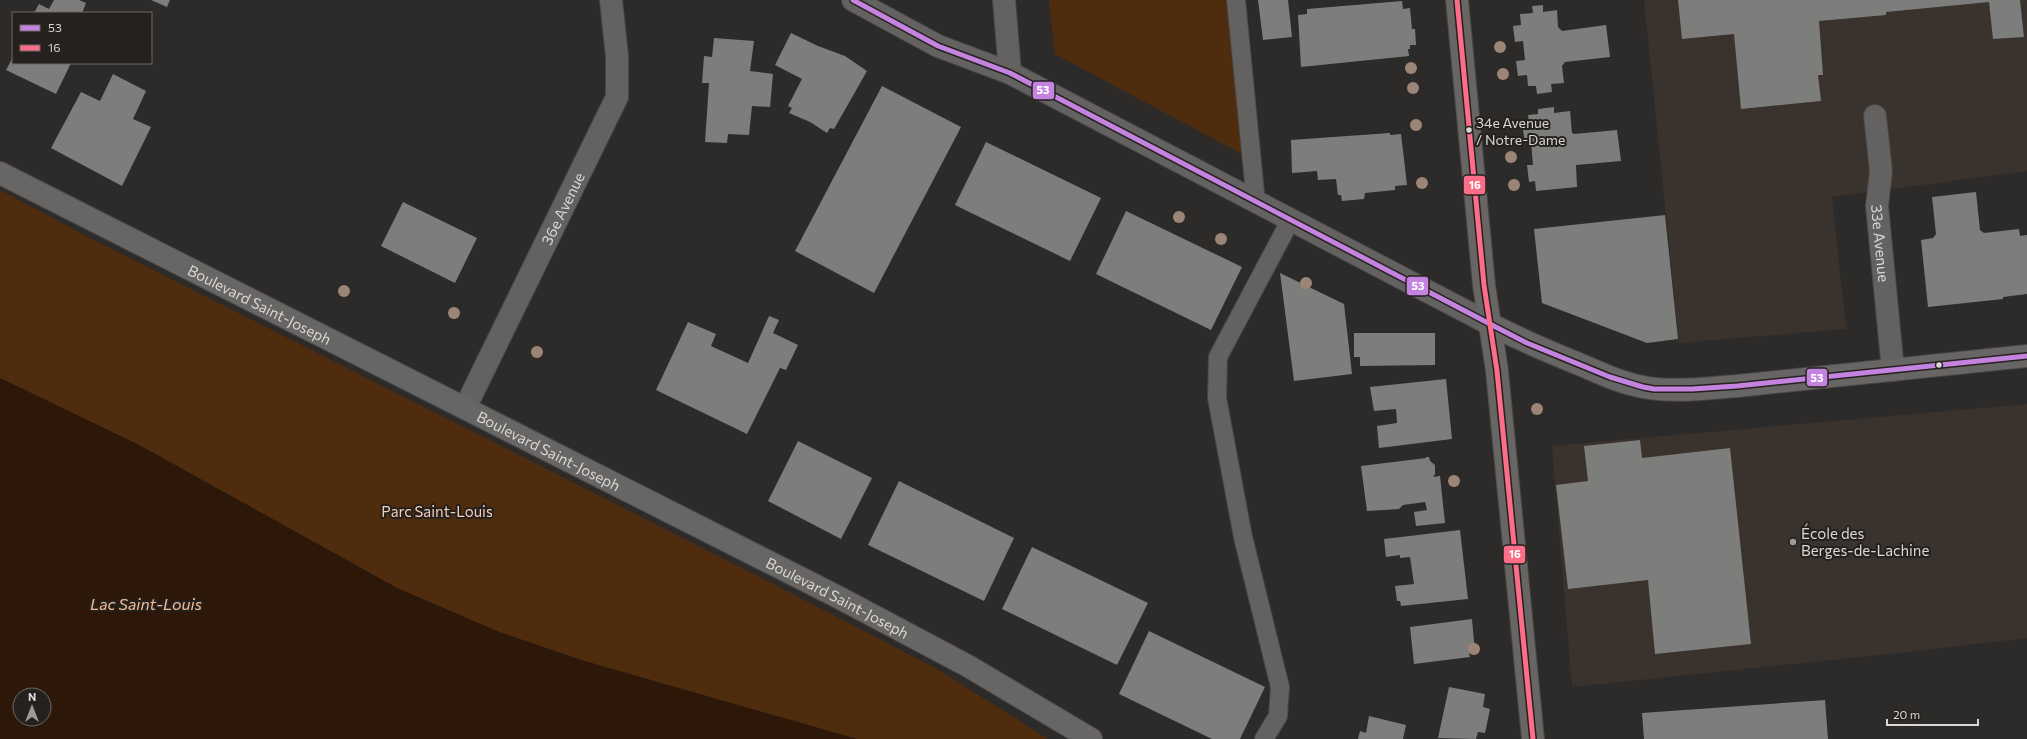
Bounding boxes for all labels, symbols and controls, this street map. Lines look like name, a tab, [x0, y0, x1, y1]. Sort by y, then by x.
legend	[12, 12, 152, 64]
text: 53	[48, 20, 62, 34]
text: 16	[48, 40, 60, 54]
line badge: 53	[1032, 81, 1055, 100]
text: 53	[1037, 83, 1049, 96]
place label: 34e Avenue / Notre-Dame	[1476, 114, 1565, 148]
marker: 34e Avenue / Notre-Dame	[1464, 125, 1474, 135]
street label: 36e Avenue	[537, 169, 588, 248]
line badge: 16	[1463, 175, 1486, 195]
text: 16	[1469, 178, 1481, 191]
street label: 33e Avenue	[1868, 204, 1893, 283]
street label: Boulevard Saint-Joseph	[185, 261, 334, 348]
line badge: 53	[1406, 276, 1429, 296]
text: 53	[1412, 279, 1424, 292]
unlabelled marker	[1934, 360, 1944, 370]
line badge: 53	[1806, 368, 1828, 387]
text: 53	[1811, 371, 1823, 384]
street label: Boulevard Saint-Joseph	[474, 407, 623, 494]
park label: Parc Saint-Louis	[381, 502, 493, 520]
place label: École des Berges-de-Lachine	[1801, 523, 1929, 559]
marker: École des Berges-de-Lachine	[1788, 537, 1798, 547]
line badge: 16	[1503, 545, 1526, 564]
text: 16	[1509, 547, 1521, 560]
street label: Boulevard Saint-Joseph	[763, 553, 912, 642]
water label: Lac Saint-Louis	[90, 594, 202, 613]
north arrow	[12, 687, 52, 727]
text: N	[28, 690, 36, 703]
scale bar	[1887, 701, 1978, 727]
text: 20 m	[1893, 707, 1920, 721]

